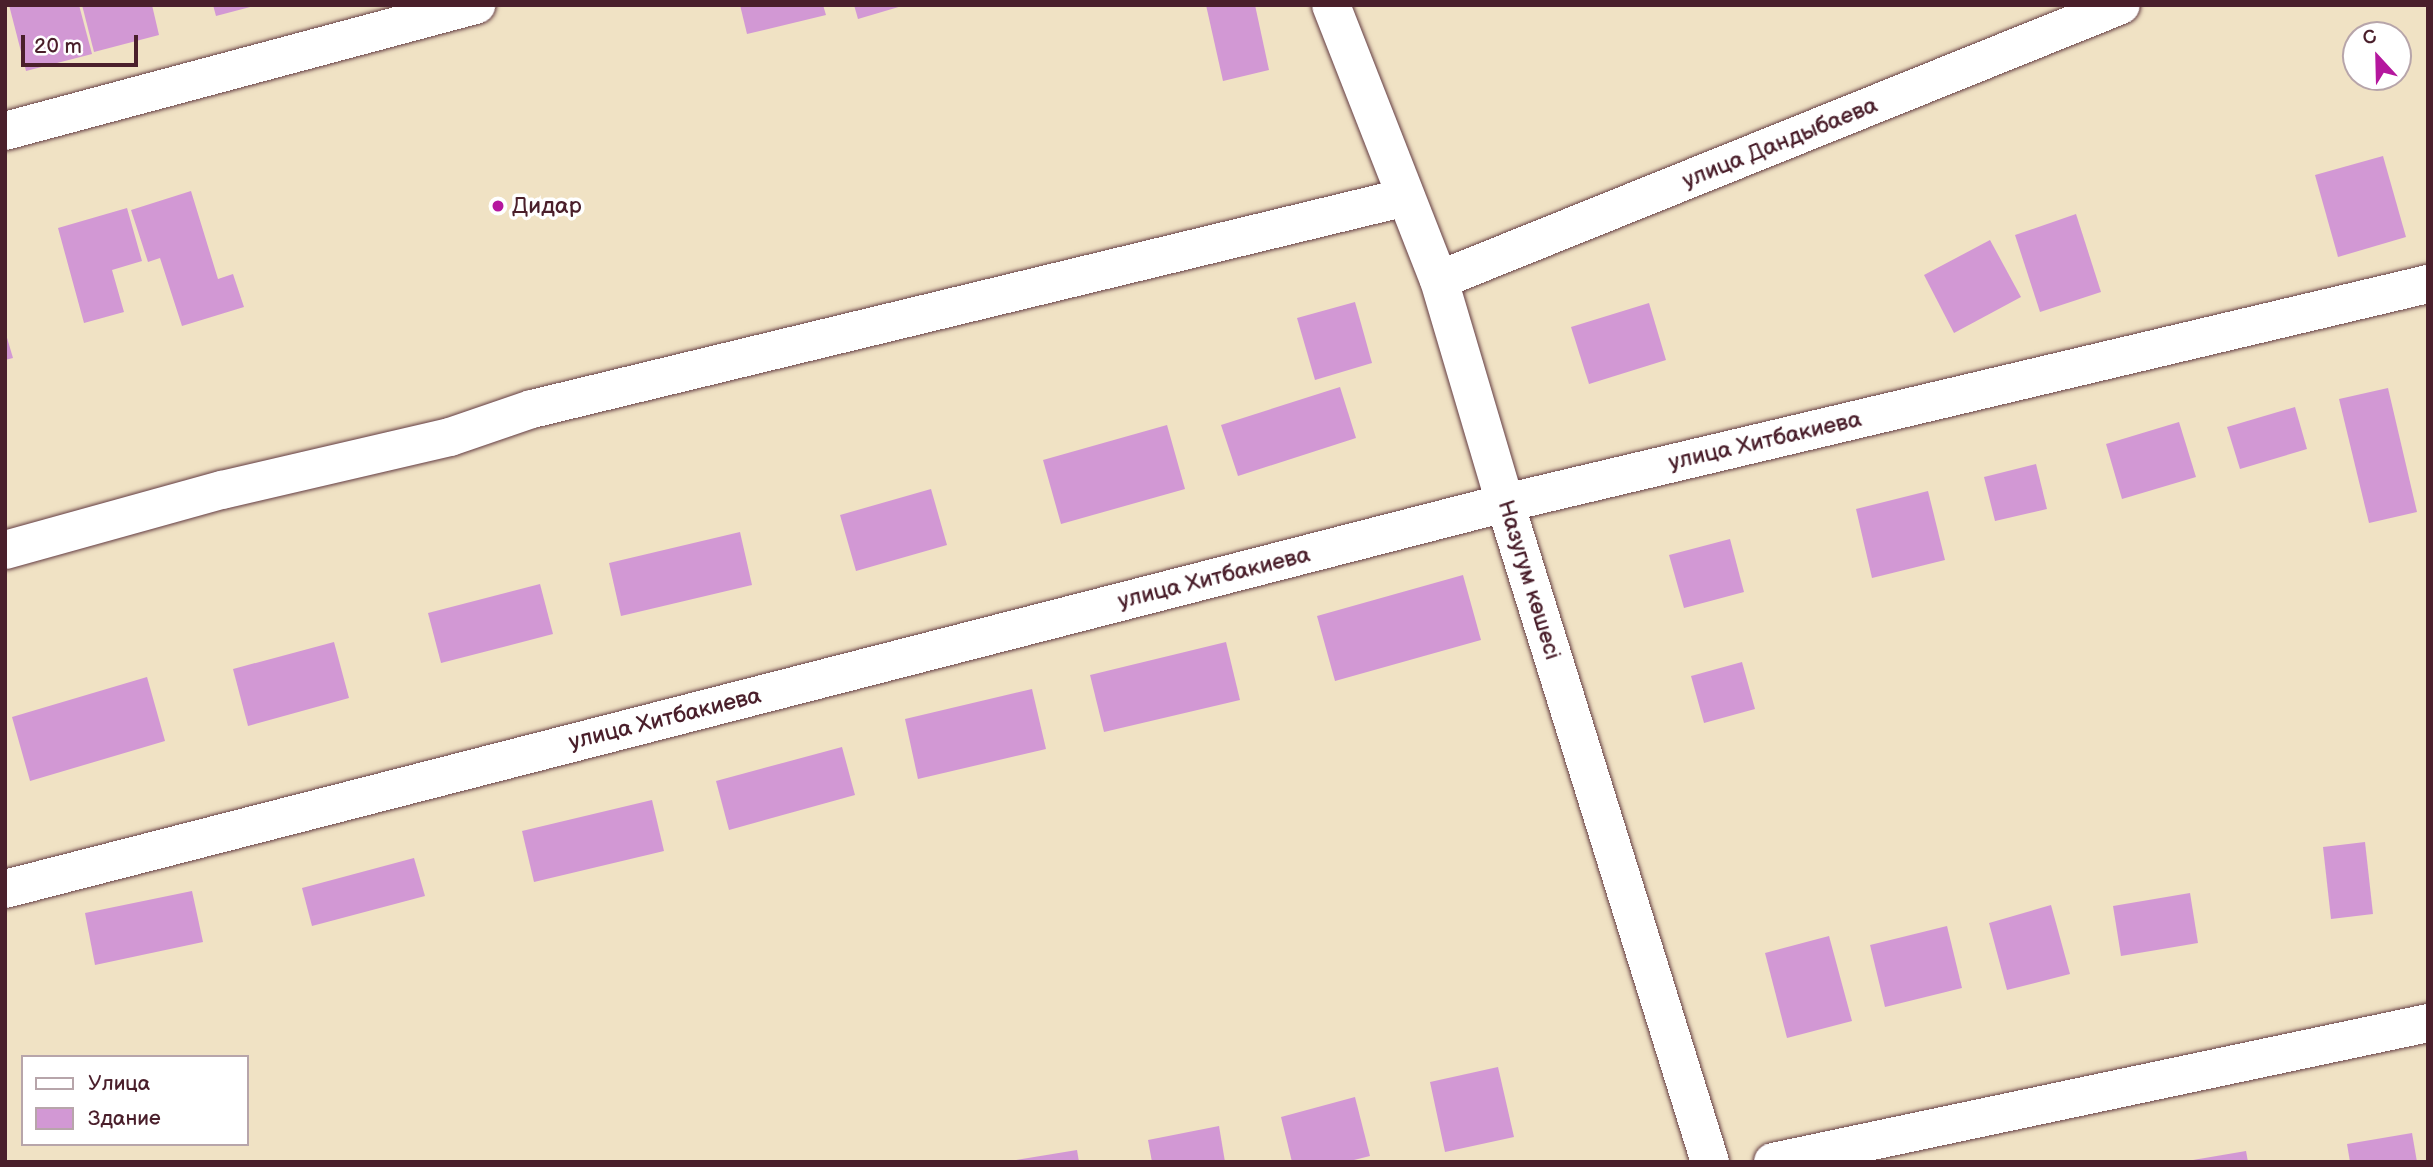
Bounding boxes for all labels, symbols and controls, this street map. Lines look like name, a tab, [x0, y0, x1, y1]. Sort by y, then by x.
scale bar	[24, 21, 142, 65]
north arrow	[2342, 21, 2412, 91]
text: С	[2359, 25, 2380, 51]
text: 20 m	[34, 34, 82, 59]
street label: улица Дандыбаева	[1678, 91, 1882, 195]
place label: Дидар	[512, 192, 582, 220]
marker: Дидар	[490, 198, 506, 214]
street label: улица Хитбакиева	[1666, 405, 1864, 477]
street label: Назугум көшесі	[1492, 497, 1566, 663]
street label: улица Хитбакиева	[1115, 541, 1313, 615]
street label: улица Хитбакиева	[566, 682, 764, 756]
legend	[21, 1055, 248, 1146]
text: Улица	[88, 1071, 150, 1096]
text: Здание	[88, 1106, 161, 1131]

